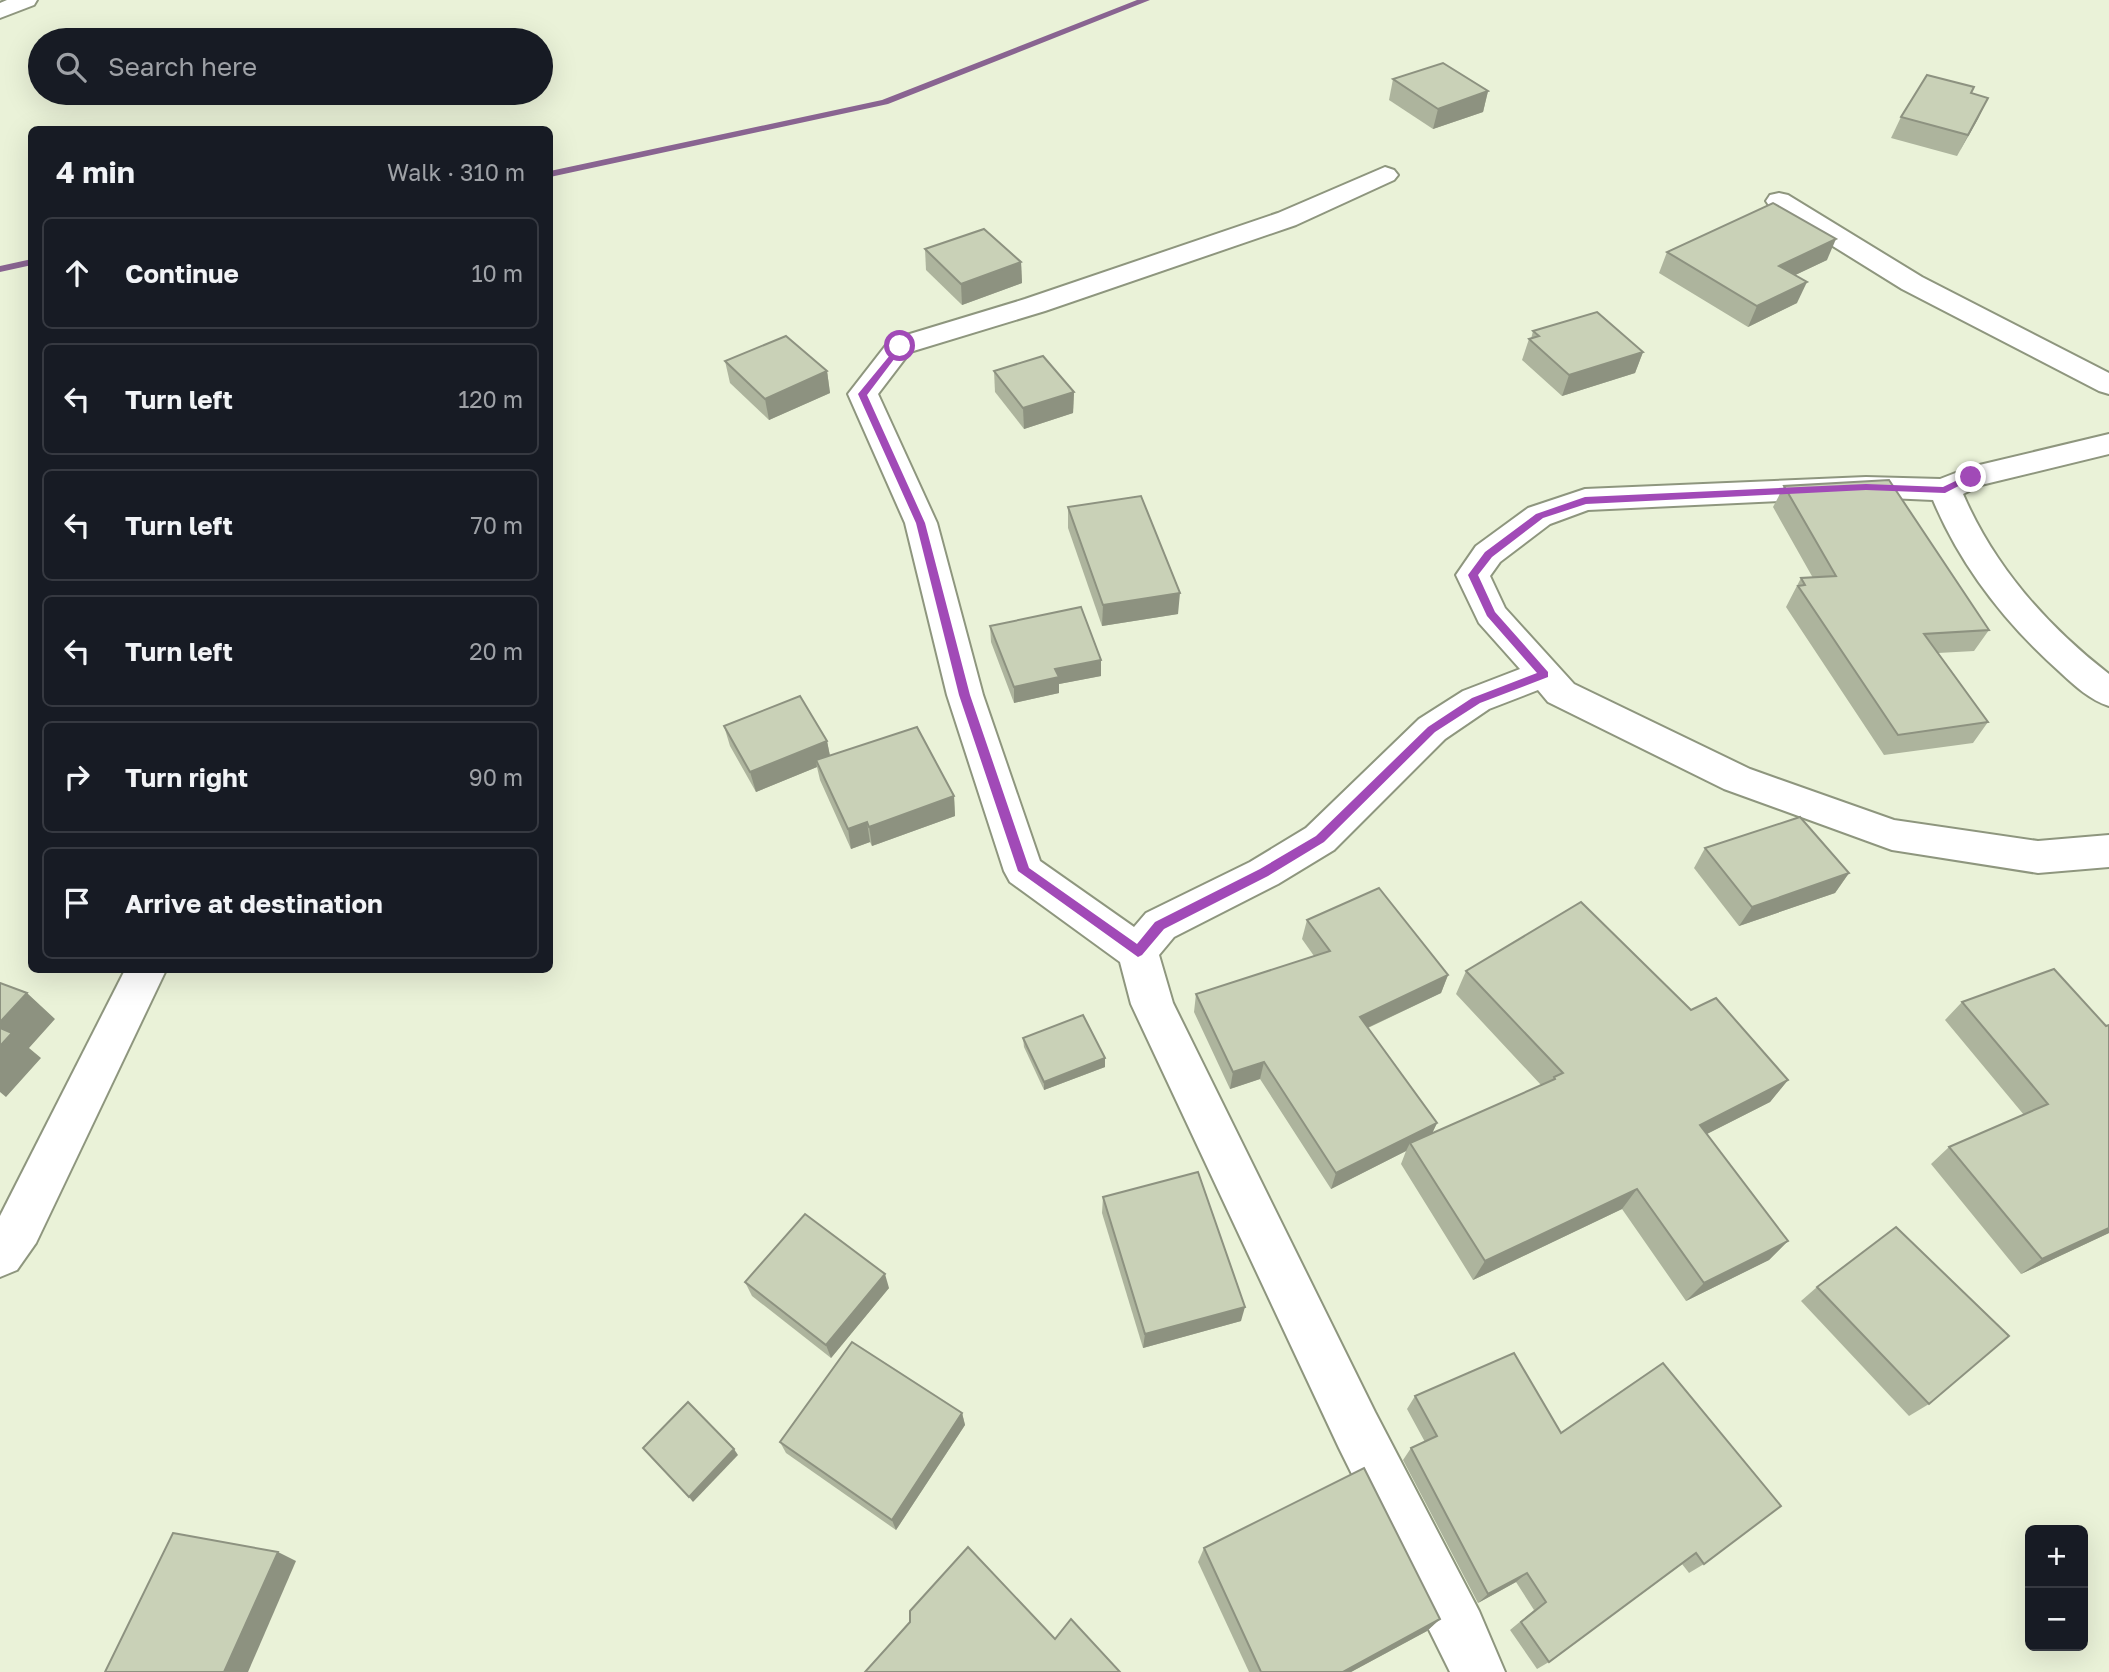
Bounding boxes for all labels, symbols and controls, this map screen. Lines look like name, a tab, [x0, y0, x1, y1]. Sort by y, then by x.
search box	[28, 28, 553, 105]
icon: search	[52, 48, 90, 86]
text: Search here	[108, 51, 257, 82]
text: 4 min	[56, 154, 135, 190]
text: Walk · 310 m	[387, 158, 525, 186]
icon: ahead	[58, 254, 96, 292]
text: Continue	[125, 258, 239, 289]
text: 10 m	[471, 259, 523, 287]
route start	[884, 330, 915, 361]
icon: left	[58, 380, 96, 418]
text: Turn left	[125, 384, 233, 415]
text: 120 m	[458, 385, 523, 413]
route end	[1955, 461, 1986, 492]
icon: left	[58, 506, 96, 544]
text: Turn left	[125, 510, 233, 541]
text: 70 m	[470, 511, 523, 539]
icon: left	[58, 632, 96, 670]
text: Turn left	[125, 636, 233, 667]
text: 20 m	[469, 637, 523, 665]
icon: right	[58, 758, 96, 796]
text: Turn right	[125, 762, 248, 793]
text: 90 m	[469, 763, 523, 791]
icon: arrive	[58, 884, 96, 922]
text: Arrive at destination	[125, 888, 383, 919]
map controls	[2025, 1525, 2088, 1651]
button: +	[2025, 1525, 2088, 1588]
button: −	[2025, 1588, 2088, 1651]

